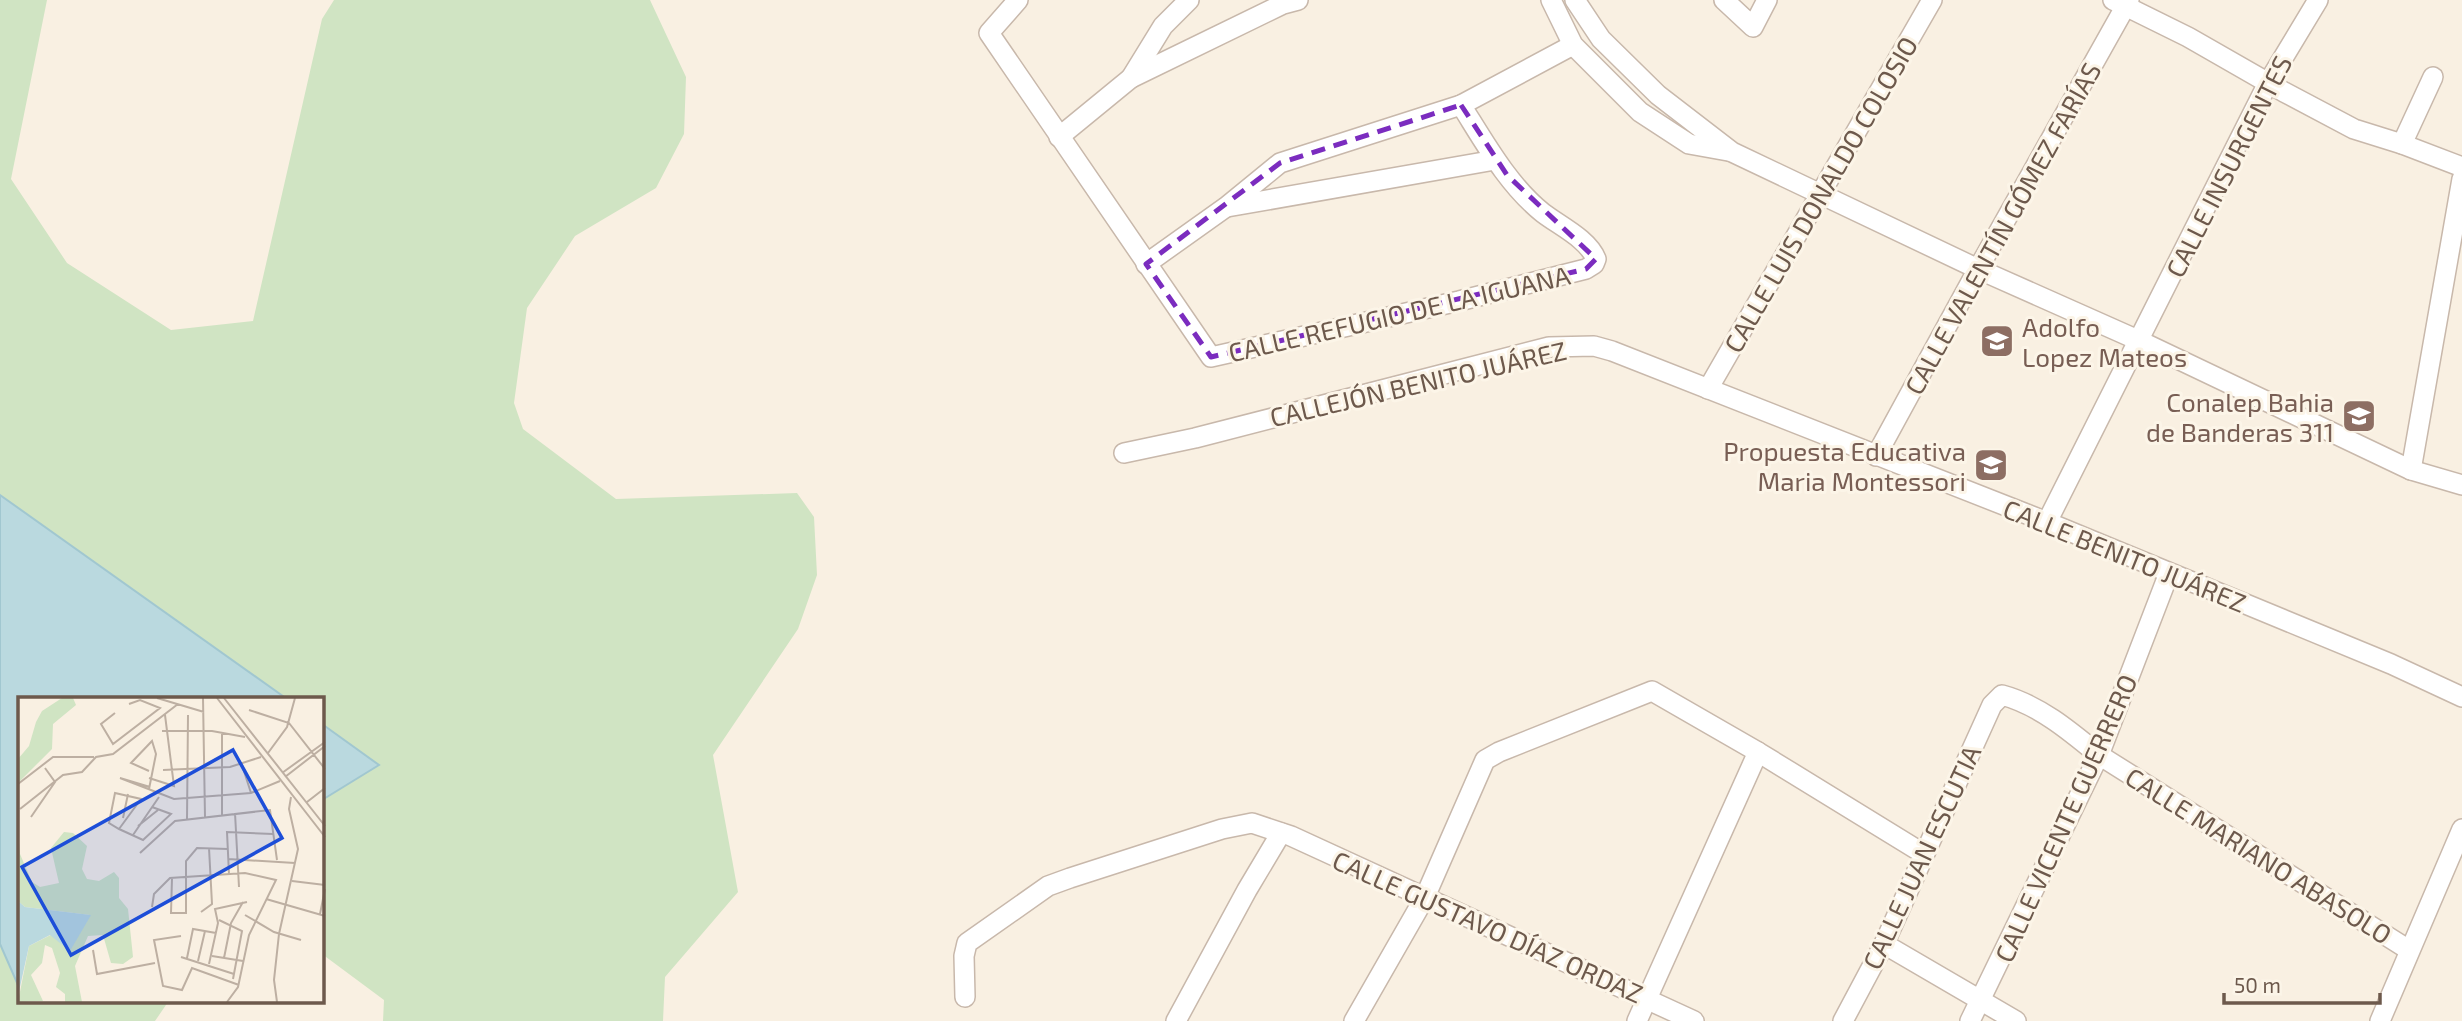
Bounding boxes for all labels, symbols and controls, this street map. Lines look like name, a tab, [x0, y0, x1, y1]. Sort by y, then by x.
street label: CALLE LUIS DONALDO COLOSIO	[1717, 31, 1923, 357]
street label: CALLE INSURGENTES	[2159, 50, 2297, 282]
street label: CALLE VALENTÍN GÓMEZ FARÍAS	[1898, 57, 2106, 399]
street label: CALLE REFUGIO DE LA IGUANA	[1225, 259, 1573, 367]
place label: Adolfo Lopez Mateos	[2022, 311, 2187, 372]
school or university icon: Adolfo Lopez Mateos	[1978, 322, 2016, 360]
street label: CALLEJÓN BENITO JUÁREZ	[1267, 334, 1569, 432]
place label: Conalep Bahia de Banderas 311	[2146, 386, 2334, 447]
school or university icon: Conalep Bahia de Banderas 311	[2340, 397, 2378, 435]
place label: Propuesta Educativa Maria Montessori	[1723, 435, 1966, 496]
school or university icon: Propuesta Educativa Maria Montessori	[1972, 446, 2010, 484]
street label: CALLE BENITO JUÁREZ	[1999, 492, 2251, 618]
street label: CALLE VICENTE GUERRERO	[1987, 669, 2143, 967]
inset map	[18, 697, 324, 1004]
street label: CALLE JUAN ESCUTIA	[1856, 740, 1986, 974]
street label: CALLE MARIANO ABASOLO	[2120, 760, 2398, 950]
street label: CALLE GUSTAVO DÍAZ ORDAZ	[1328, 843, 1648, 1009]
scale bar	[2224, 962, 2380, 1006]
text: 50 m	[2234, 972, 2281, 997]

